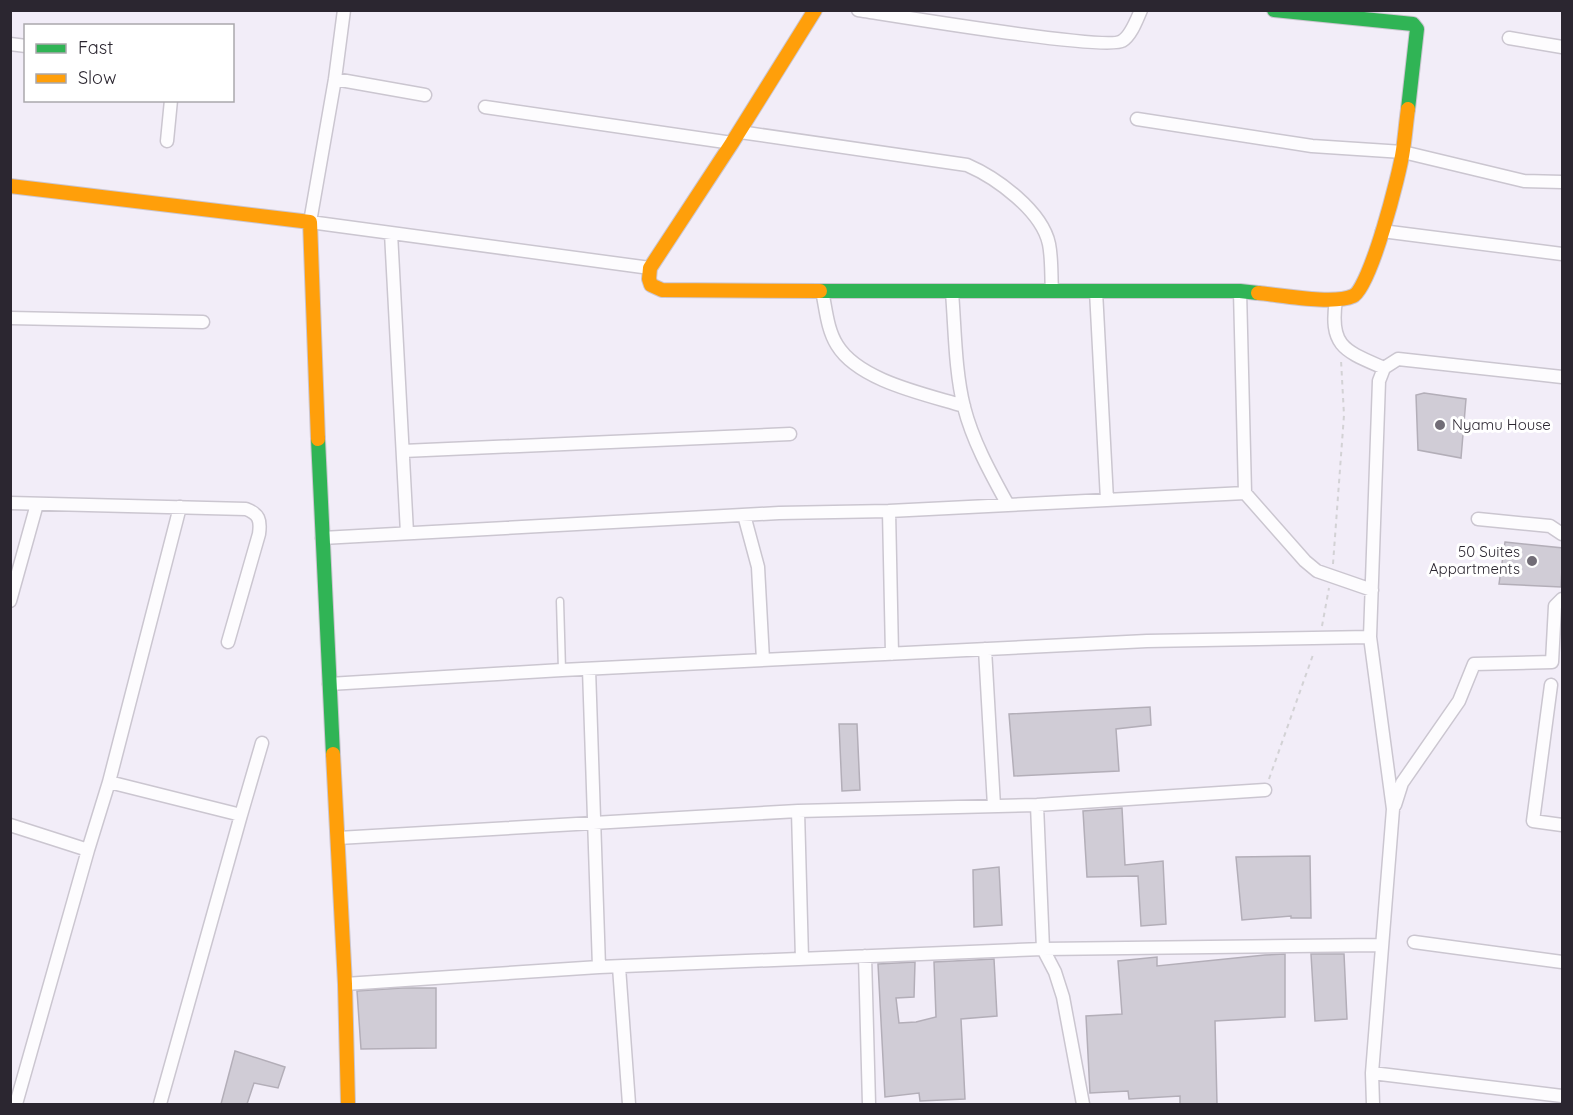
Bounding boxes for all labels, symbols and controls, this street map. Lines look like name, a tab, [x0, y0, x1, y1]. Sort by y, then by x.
legend	[24, 24, 234, 102]
text: Fast	[78, 36, 113, 59]
text: Slow	[78, 66, 116, 89]
place label: Nyamu House	[1452, 415, 1551, 434]
marker: Nyamu House	[1433, 418, 1447, 432]
place label: 50 Suites Appartments	[1429, 542, 1520, 578]
marker: 50 Suites Appartments	[1525, 554, 1539, 568]

